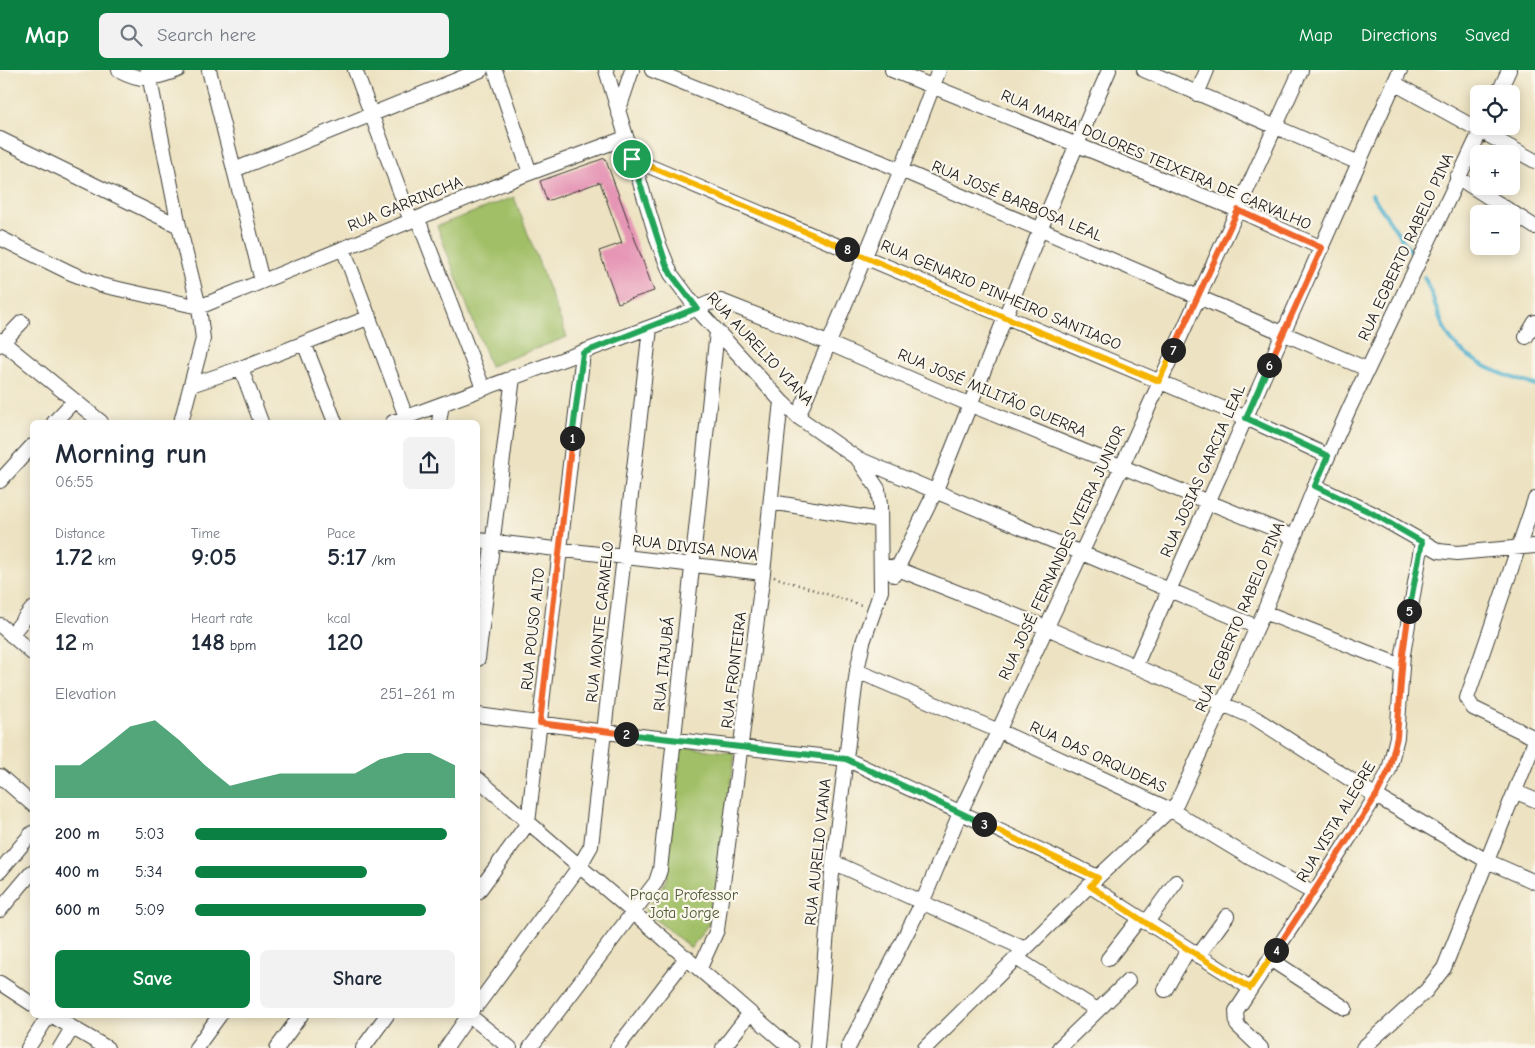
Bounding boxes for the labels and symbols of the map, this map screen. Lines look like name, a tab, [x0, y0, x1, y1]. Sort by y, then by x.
street label: RUA MARIA DOLORES TEIXEIRA DE CARVALHO	[998, 86, 1314, 234]
pin	[611, 138, 653, 180]
street label: RUA EGBERTO RABELO PINA	[1355, 150, 1457, 344]
street label: RUA JOSÉ BARBOSA LEAL	[929, 156, 1106, 245]
street label: RUA GARRINCHA	[345, 173, 465, 235]
pin: 8	[834, 236, 860, 262]
street label: RUA GENARIO PINHEIRO SANTIAGO	[878, 236, 1124, 354]
street label: RUA AURELIO VIANA	[703, 289, 817, 409]
pin: 7	[1160, 338, 1186, 362]
street label: RUA JOSÉ MILITÃO GUERRA	[895, 344, 1089, 441]
pin: 6	[1256, 352, 1282, 378]
street label: RUA JOSIAS GARCIA LEAL	[1157, 382, 1249, 560]
street label: RUA JOSÉ FERNANDES VIEIRA JUNIOR	[994, 422, 1129, 683]
pin: 1	[560, 426, 584, 450]
street label: RUA EGBERTO RABELO PINA	[1192, 519, 1288, 715]
street label: RUA DIVISA NOVA	[631, 531, 759, 565]
street label: RUA MONTE CARMELO	[583, 540, 617, 704]
street label: RUA POUSO ALTO	[518, 567, 548, 691]
pin: 5	[1396, 598, 1422, 624]
street label: RUA FRONTEIRA	[718, 610, 750, 730]
street label: RUA ITAJUBÁ	[649, 616, 678, 712]
street label: RUA DAS ORQUDEAS	[1027, 717, 1169, 797]
pin: 2	[614, 722, 638, 746]
street label: RUA VISTA ALEGRE	[1293, 758, 1379, 886]
street label: RUA AURELIO VIANA	[801, 777, 835, 927]
pin: 3	[972, 812, 996, 836]
park label: Praça Professor Jota Jorge	[630, 886, 739, 922]
pin: 4	[1264, 938, 1288, 962]

